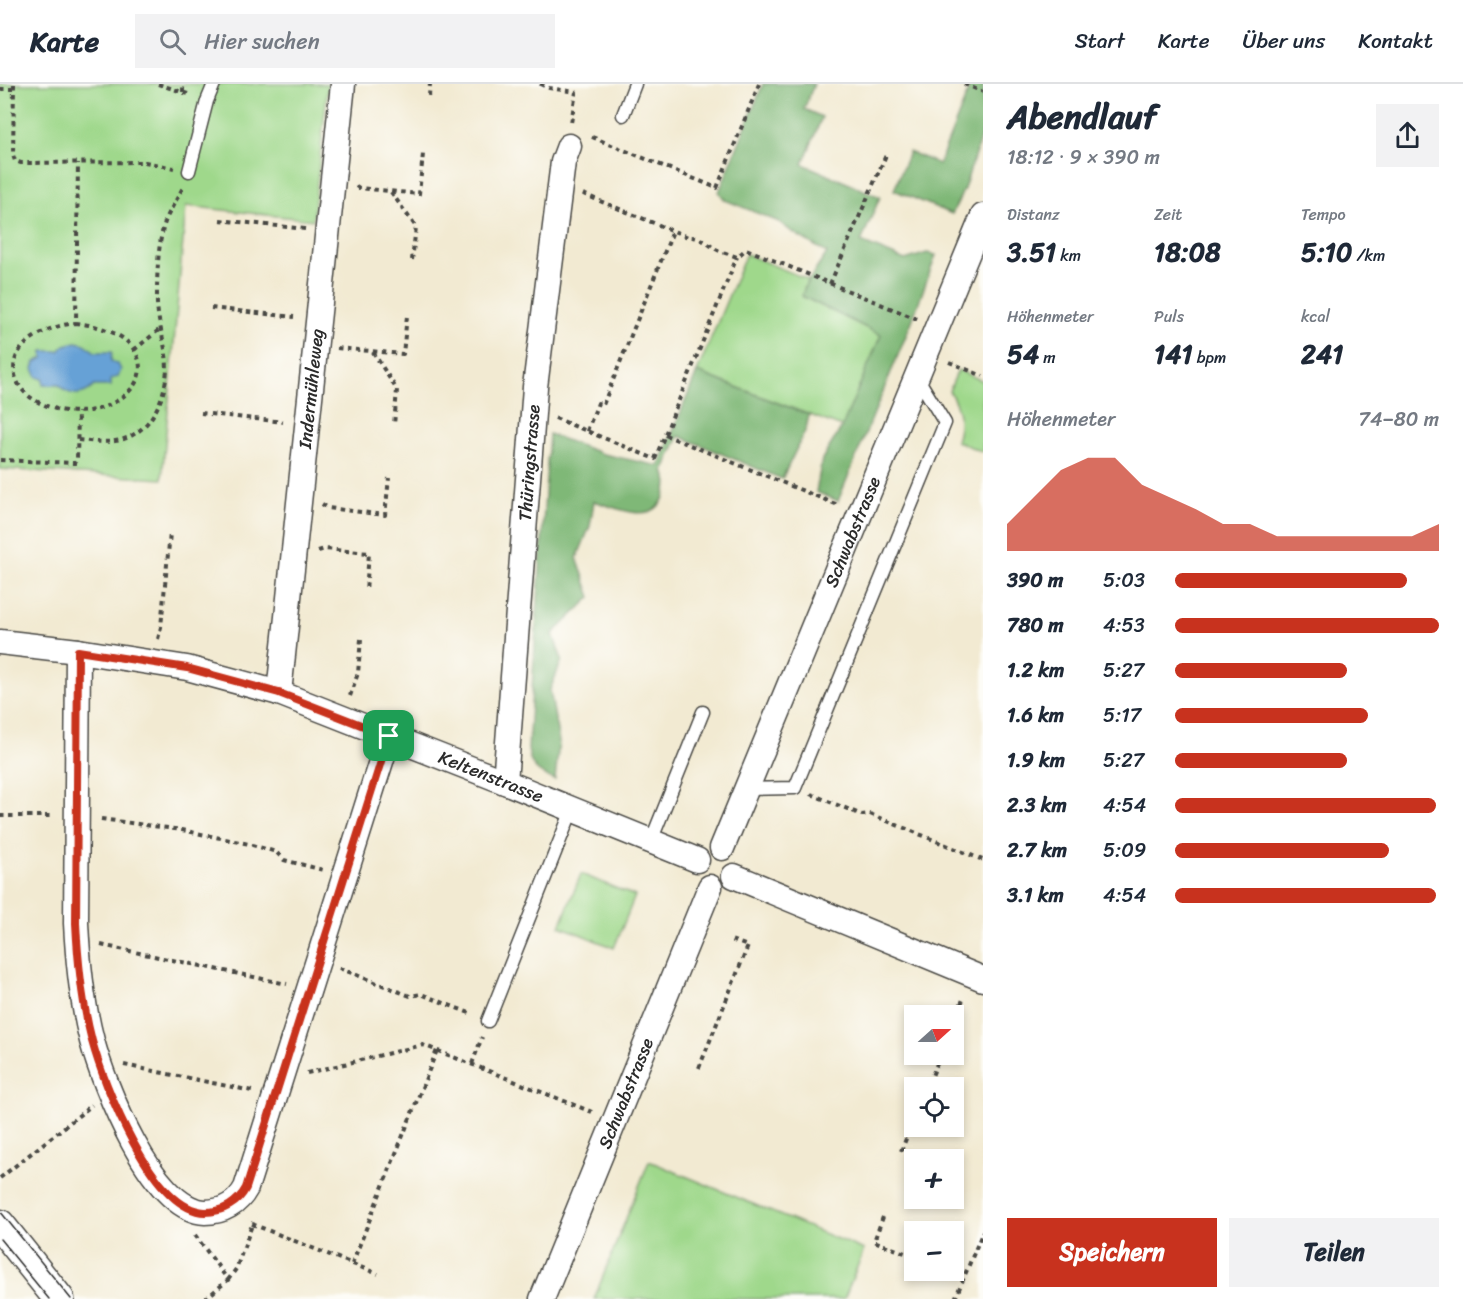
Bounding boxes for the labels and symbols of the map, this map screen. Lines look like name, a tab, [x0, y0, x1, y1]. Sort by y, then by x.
street label: Indermühleweg	[289, 327, 333, 451]
street label: Thüringstrasse	[509, 403, 550, 522]
street label: Schwabstrasse	[815, 471, 890, 592]
pin	[363, 710, 414, 761]
street label: Keltenstrasse	[434, 741, 548, 812]
north arrow	[904, 1005, 964, 1065]
street label: Schwabstrasse	[589, 1033, 663, 1154]

